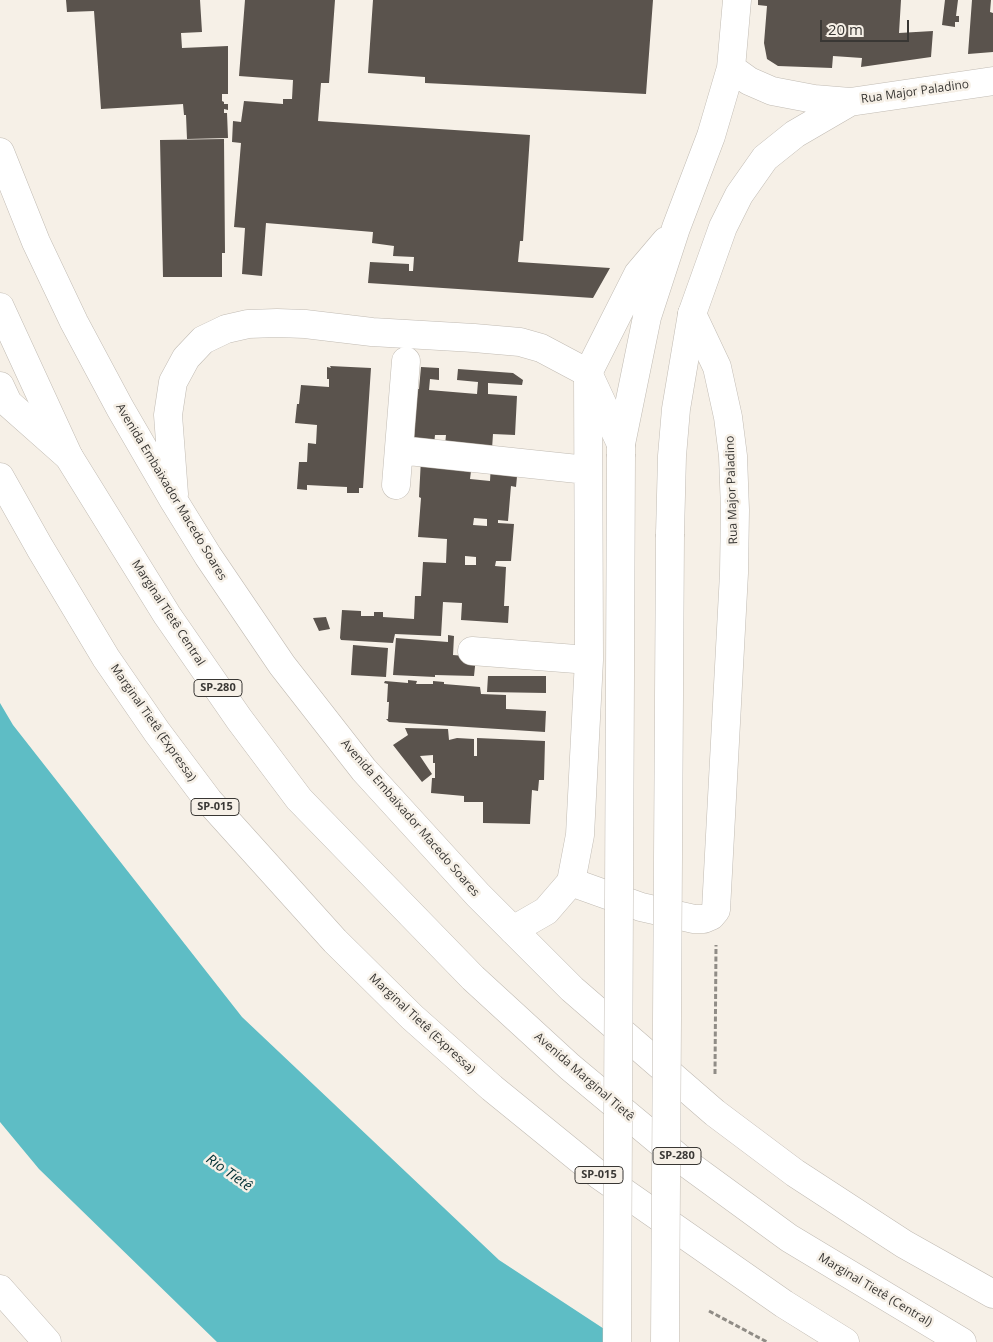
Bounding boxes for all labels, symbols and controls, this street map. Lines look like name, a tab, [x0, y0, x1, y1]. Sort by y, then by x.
scale bar	[823, 10, 912, 42]
text: 20 m	[828, 19, 863, 39]
street label: Rua Major Paladino	[860, 77, 970, 107]
street label: Avenida Embaixador Macedo Soares	[112, 401, 230, 583]
street label: Rua Major Paladino	[723, 435, 741, 545]
street label: Marginal Tietê Central	[128, 557, 208, 669]
street label: Marginal Tietê (Expressa)	[107, 662, 199, 784]
road number: SP-280	[194, 680, 242, 696]
street label: Avenida Embaixador Macedo Soares	[338, 736, 482, 900]
road number: SP-015	[191, 799, 239, 816]
street label: Marginal Tietê (Expressa)	[366, 971, 478, 1077]
street label: Avenida Marginal Tietê	[531, 1030, 637, 1124]
road number: SP-280	[653, 1148, 701, 1164]
water label: Rio Tietê	[203, 1151, 255, 1195]
road number: SP-015	[575, 1166, 623, 1184]
street label: Marginal Tietê (Central)	[815, 1250, 935, 1330]

